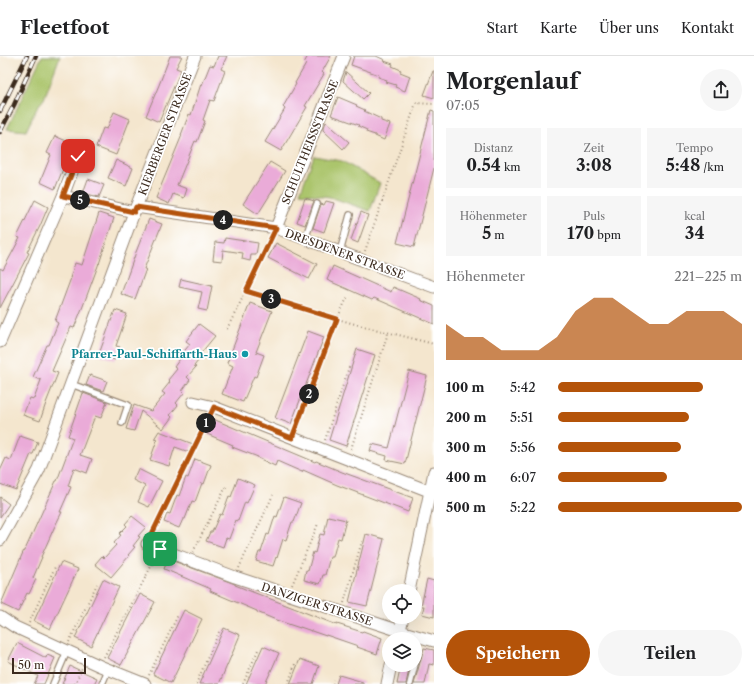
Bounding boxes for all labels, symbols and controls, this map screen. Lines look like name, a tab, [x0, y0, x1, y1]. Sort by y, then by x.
text: Fleetfoot	[20, 16, 109, 39]
text: Start	[486, 19, 518, 37]
text: Karte	[540, 19, 577, 37]
text: Über uns	[599, 19, 659, 37]
text: Kontakt	[681, 19, 734, 37]
text: Morgenlauf	[446, 68, 579, 95]
button: share	[700, 69, 742, 111]
street label: KIERBERGER STRASSE	[135, 70, 195, 197]
street label: SCHULTHEISSSTRASSE	[279, 77, 342, 206]
text: 07:05	[446, 97, 480, 113]
pin	[61, 139, 95, 173]
text: Distanz	[474, 141, 513, 155]
text: Zeit	[584, 141, 604, 155]
text: Tempo	[676, 141, 713, 155]
icon: check	[67, 145, 89, 167]
text: 0.54	[466, 155, 501, 175]
text: 3:08	[576, 155, 612, 175]
text: 5:48	[665, 155, 700, 175]
text: km	[501, 160, 520, 174]
text: /km	[700, 160, 724, 174]
pin: 5	[70, 190, 90, 210]
text: 5	[77, 193, 83, 207]
text: Höhenmeter	[460, 209, 527, 223]
text: Puls	[583, 209, 605, 223]
text: kcal	[684, 209, 705, 223]
pin: 4	[213, 210, 233, 230]
text: 4	[220, 213, 226, 227]
text: 5	[482, 223, 491, 243]
text: 170	[567, 223, 594, 243]
text: 34	[685, 223, 705, 243]
street label: DRESDENER STRASSE	[283, 226, 407, 282]
text: m	[491, 228, 505, 242]
text: bpm	[594, 228, 621, 242]
text: Höhenmeter	[446, 268, 525, 284]
text: 221–225 m	[674, 268, 742, 284]
pin: 3	[261, 289, 281, 309]
text: 3	[268, 292, 274, 306]
place label: Pfarrer-Paul-Schiffarth-Haus	[71, 347, 237, 361]
marker: Pfarrer-Paul-Schiffarth-Haus	[240, 349, 250, 359]
text: 100 m	[446, 379, 485, 395]
text: 5:42	[510, 379, 536, 395]
pin: 2	[299, 384, 319, 404]
text: 2	[306, 387, 312, 401]
text: 200 m	[446, 409, 486, 425]
text: 5:51	[510, 409, 533, 425]
pin: 1	[196, 413, 216, 433]
text: 1	[204, 416, 208, 430]
text: 300 m	[446, 439, 486, 455]
text: 5:56	[510, 439, 535, 455]
text: 400 m	[446, 469, 486, 485]
text: 6:07	[510, 469, 536, 485]
text: 500 m	[446, 499, 486, 515]
text: 5:22	[510, 499, 536, 515]
pin	[143, 532, 177, 566]
icon: arrive	[149, 538, 171, 560]
street label: DANZIGER STRASSE	[260, 579, 375, 629]
map controls	[382, 584, 422, 672]
button: locate	[382, 584, 422, 624]
button: Speichern	[446, 630, 590, 676]
button: Teilen	[598, 630, 742, 676]
button: layers	[382, 632, 422, 672]
scale bar	[12, 656, 86, 675]
text: 50 m	[18, 658, 44, 672]

